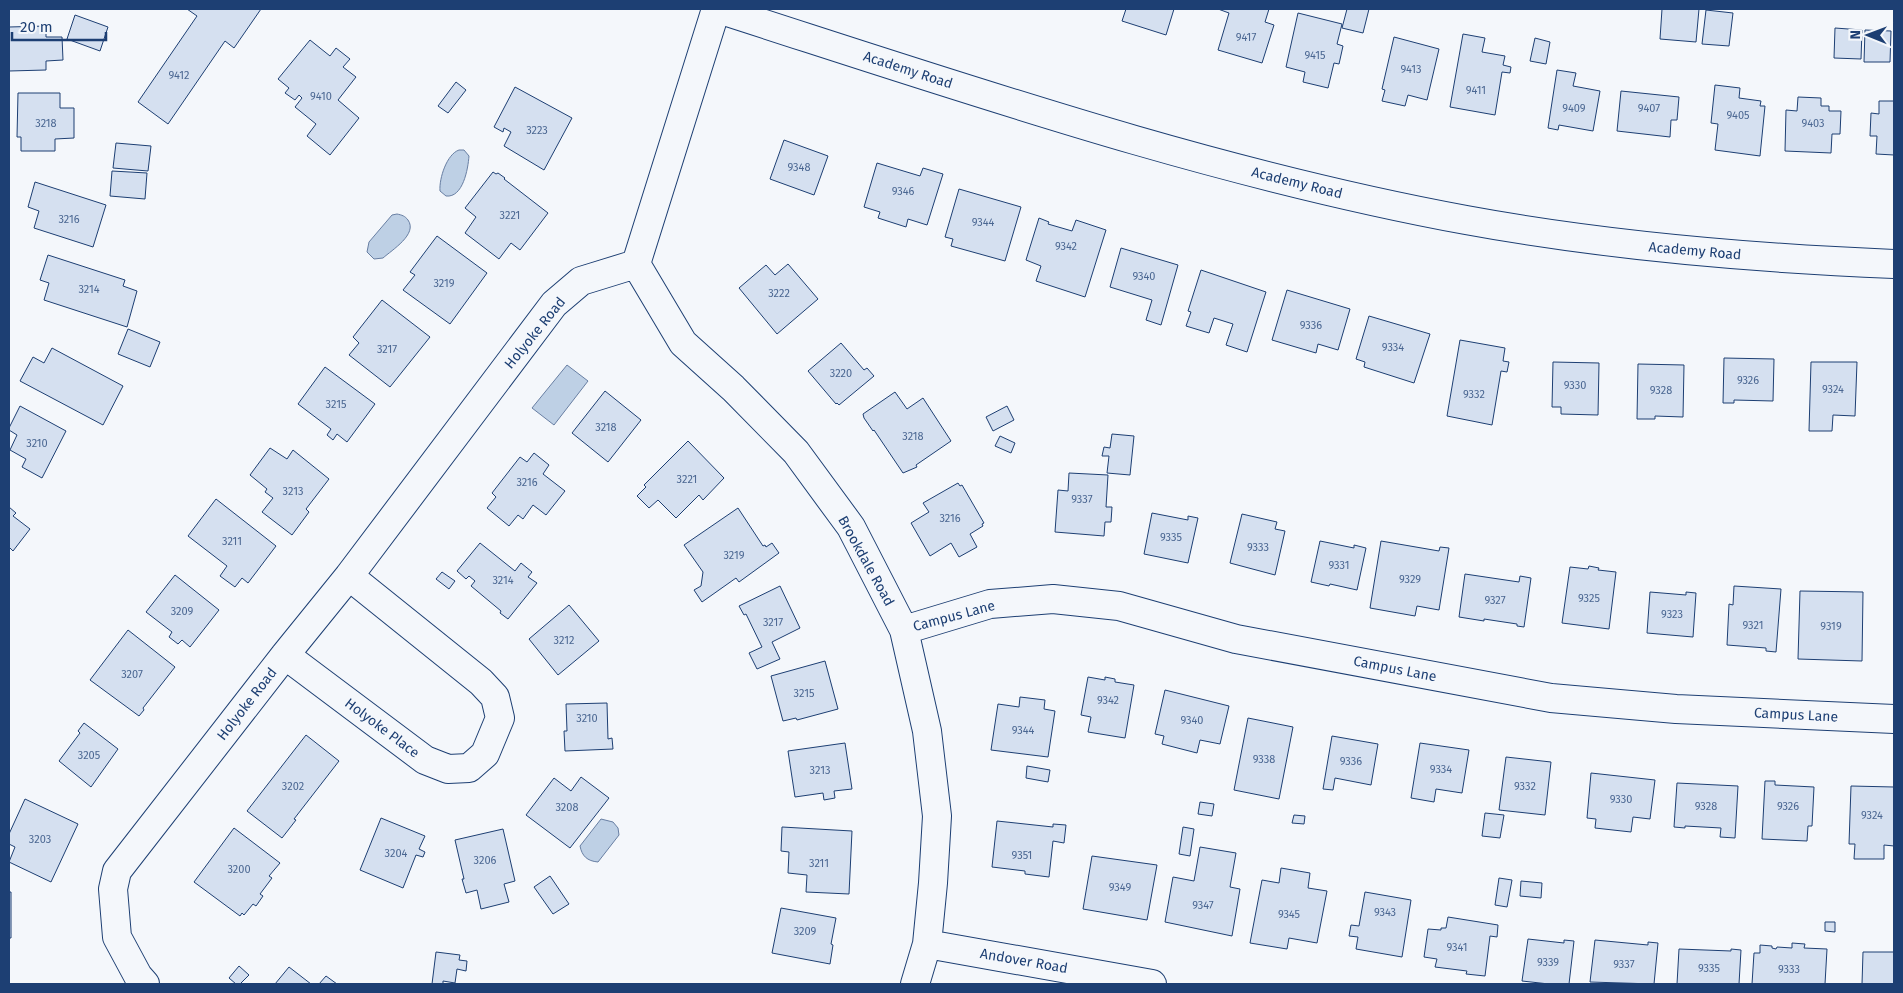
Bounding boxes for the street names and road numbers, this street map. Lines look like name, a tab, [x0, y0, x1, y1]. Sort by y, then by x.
street label: Academy Road	[861, 48, 955, 92]
street label: Academy Road	[1250, 164, 1344, 202]
street label: Academy Road	[1648, 238, 1742, 264]
street label: Holyoke Road	[501, 294, 569, 372]
street label: Brookdale Road	[834, 513, 898, 609]
street label: Campus Lane	[911, 597, 997, 635]
street label: Campus Lane	[1352, 653, 1438, 685]
street label: Holyoke Road	[213, 664, 281, 744]
street label: Holyoke Place	[341, 695, 423, 761]
street label: Campus Lane	[1753, 704, 1839, 726]
street label: Andover Road	[979, 945, 1069, 977]

